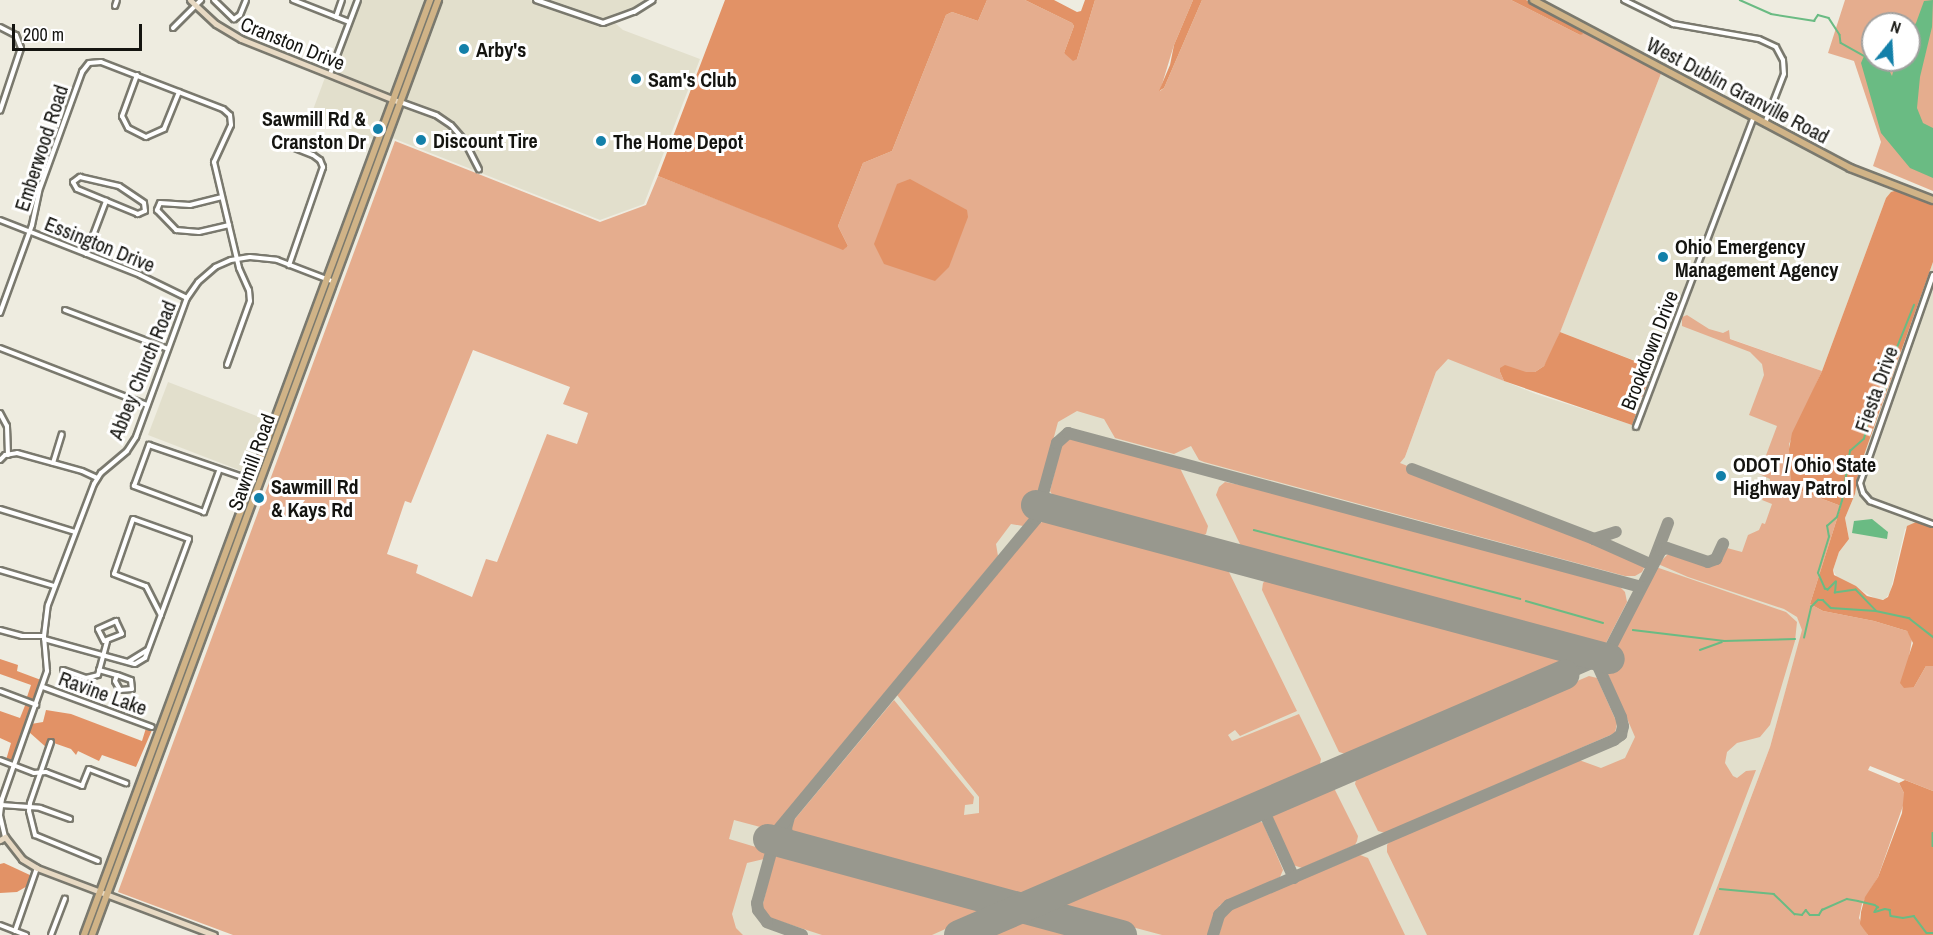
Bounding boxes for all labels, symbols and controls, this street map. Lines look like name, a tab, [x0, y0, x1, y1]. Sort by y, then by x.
street label: Cranston Drive	[237, 11, 349, 75]
scale bar	[15, 12, 146, 50]
north arrow	[1861, 12, 1921, 72]
text: N	[1888, 15, 1904, 39]
text: 200 m	[23, 22, 64, 47]
street label: West Dublin Granville Road	[1643, 32, 1833, 148]
place label: Arby's	[476, 37, 526, 61]
marker: Arby's	[457, 42, 471, 56]
place label: Sam's Club	[648, 67, 737, 91]
marker: Sam's Club	[629, 72, 643, 86]
street label: Emberwood Road	[9, 82, 73, 214]
place label: Sawmill Rd & Cranston Dr	[262, 106, 366, 153]
marker: Sawmill Rd & Cranston Dr	[371, 122, 385, 136]
place label: Discount Tire	[433, 128, 538, 152]
place label: The Home Depot	[613, 129, 743, 153]
marker: Discount Tire	[414, 133, 428, 147]
marker: The Home Depot	[594, 134, 608, 148]
street label: Essington Drive	[41, 211, 159, 277]
place label: Ohio Emergency Management Agency	[1675, 234, 1839, 281]
marker: Ohio Emergency Management Agency	[1656, 250, 1670, 264]
street label: Brookdown Drive	[1615, 287, 1683, 413]
street label: Abbey Church Road	[103, 297, 181, 443]
street label: Fiesta Drive	[1849, 343, 1903, 435]
street label: Sawmill Road	[222, 410, 280, 514]
place label: ODOT / Ohio State Highway Patrol	[1733, 452, 1876, 499]
marker: ODOT / Ohio State Highway Patrol	[1714, 469, 1728, 483]
place label: Sawmill Rd & Kays Rd	[271, 474, 358, 521]
marker: Sawmill Rd & Kays Rd	[252, 491, 266, 505]
street label: Ravine Lake	[56, 666, 150, 720]

